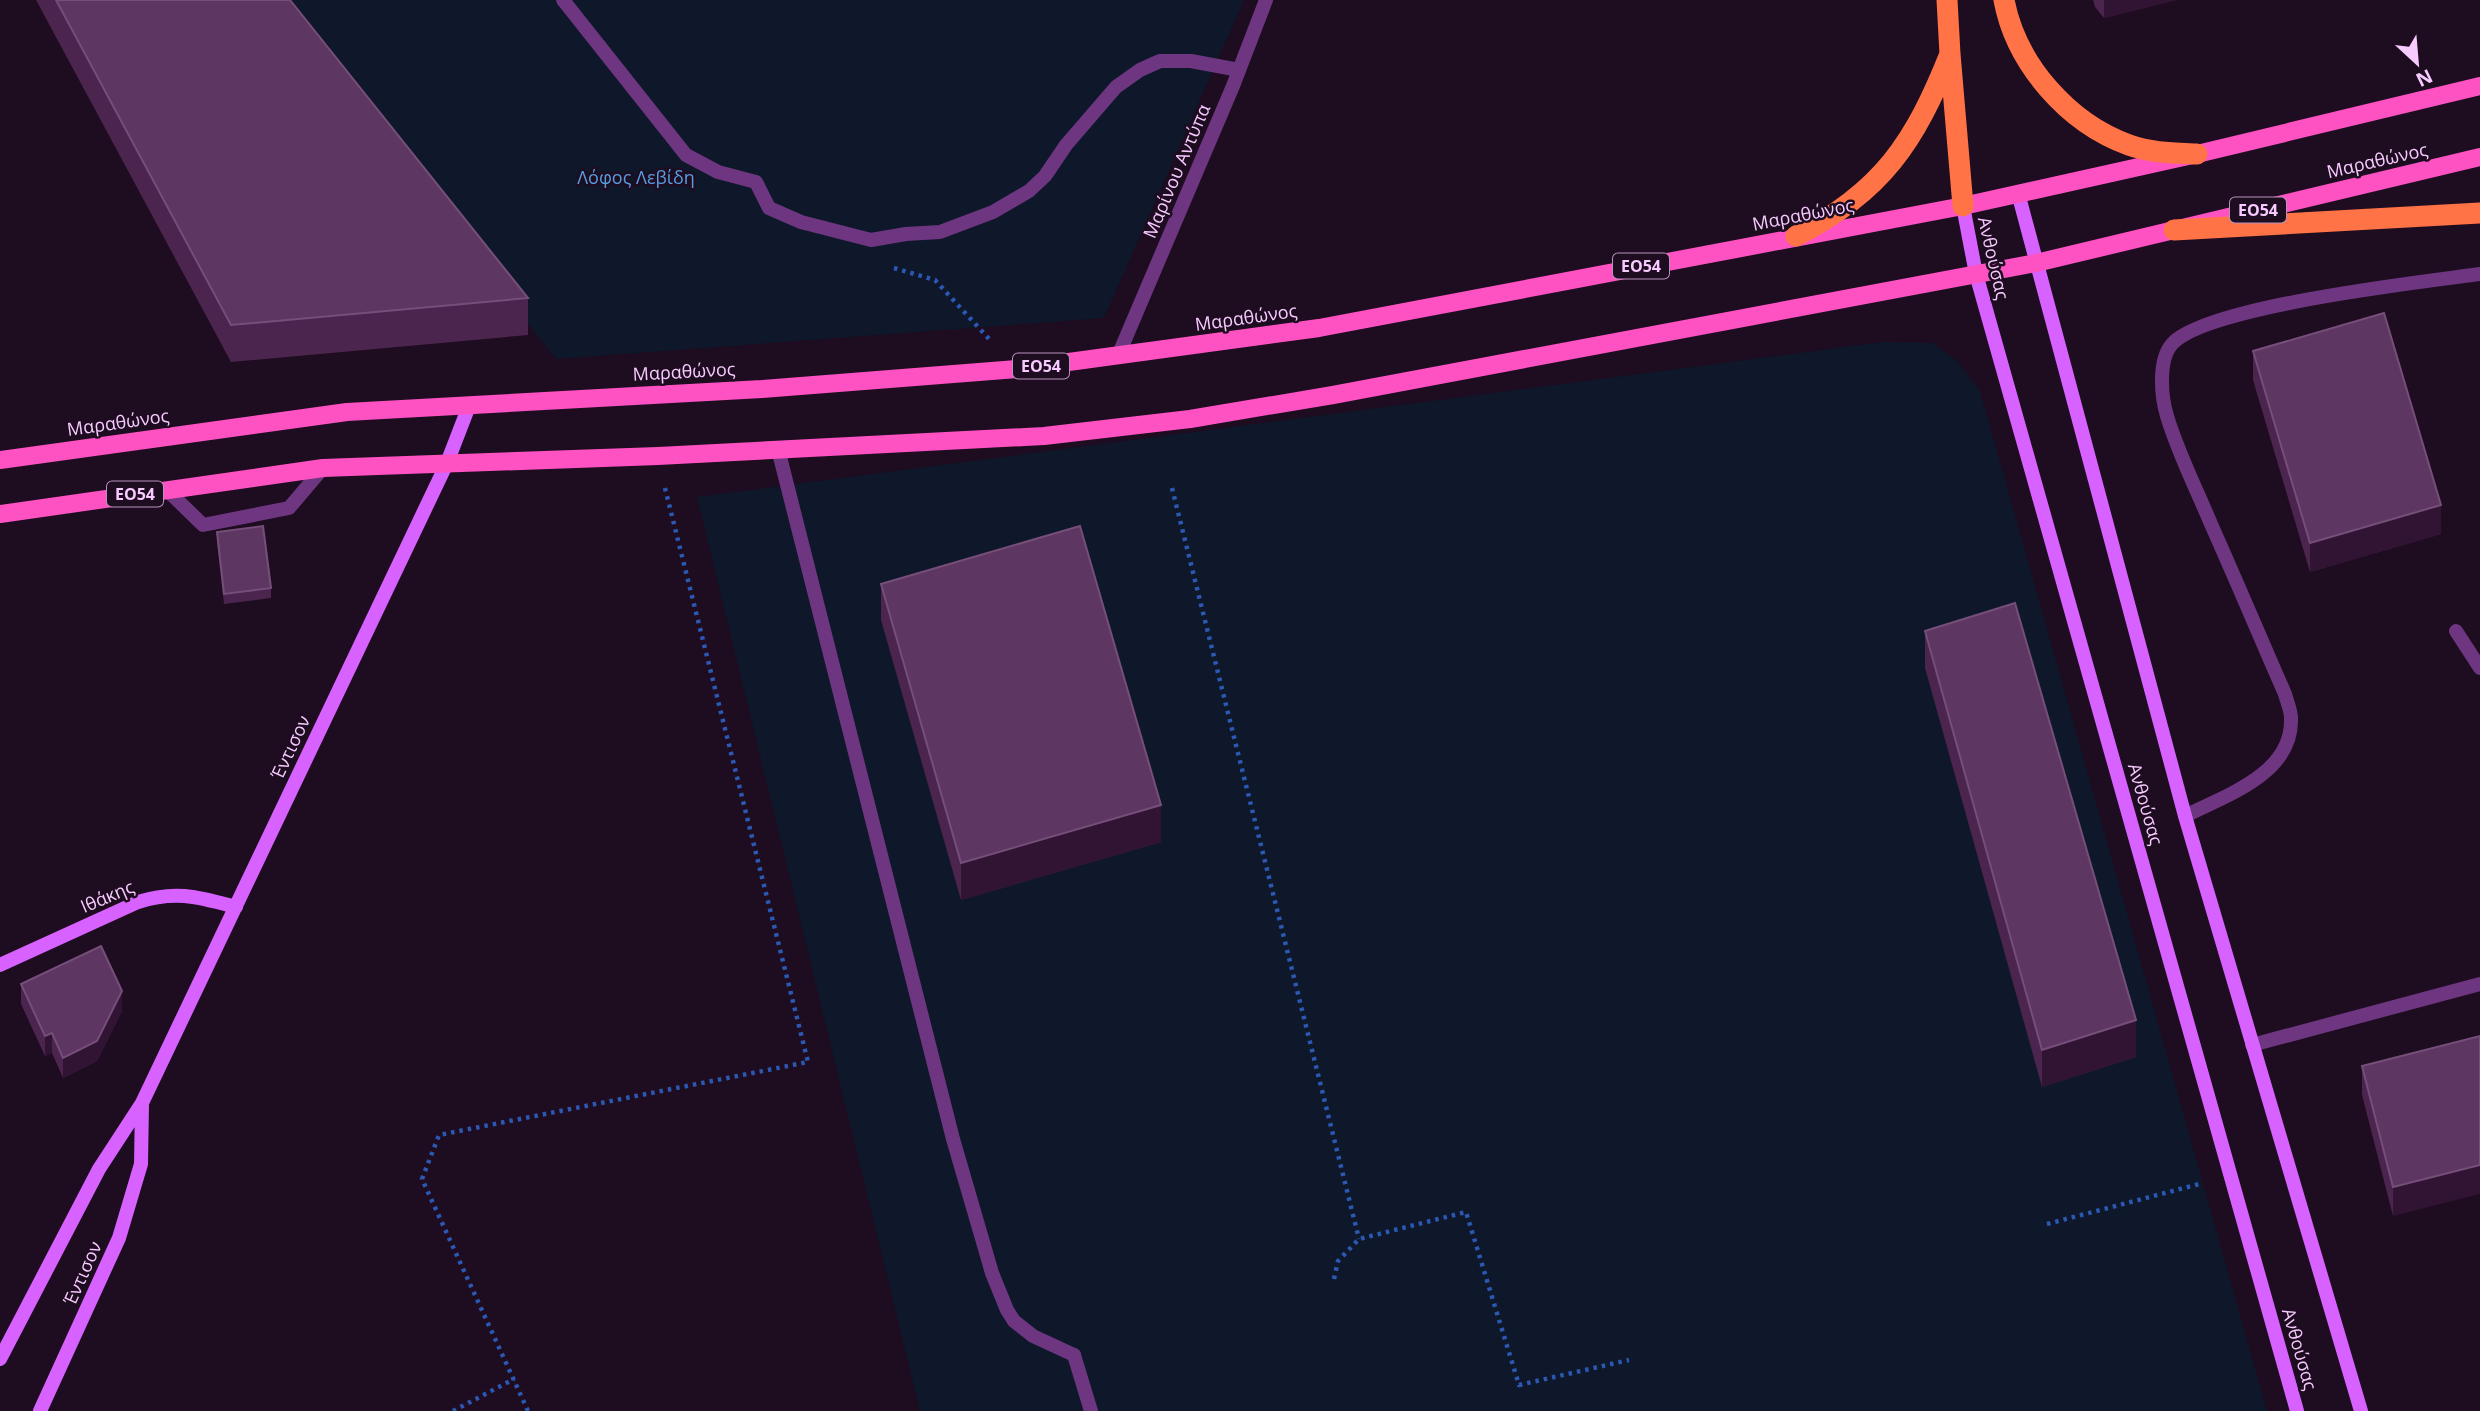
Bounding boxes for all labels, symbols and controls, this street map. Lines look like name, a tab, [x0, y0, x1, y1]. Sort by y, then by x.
north arrow	[2382, 28, 2452, 98]
text: N	[2412, 63, 2437, 93]
street label: Μαρίνου Αντύπα	[1137, 100, 1215, 242]
street label: Μαραθώνος	[2324, 137, 2430, 183]
park label: Λόφος Λεβίδη	[577, 165, 695, 189]
street label: Μαραθώνος	[1750, 192, 1856, 236]
road number: ΕΟ54	[2230, 198, 2286, 222]
street label: Ανθούσας	[1973, 214, 2015, 302]
road number: ΕΟ54	[1613, 254, 1669, 278]
street label: Μαραθώνος	[1193, 298, 1299, 336]
road number: ΕΟ54	[1013, 354, 1069, 378]
street label: Μαραθώνος	[632, 356, 736, 386]
street label: Μαραθώνος	[65, 403, 171, 441]
road number: ΕΟ54	[107, 481, 163, 506]
street label: Έντισον	[264, 711, 315, 784]
street label: Ανθούσας	[2123, 760, 2169, 848]
street label: Ιθάκης	[77, 874, 138, 918]
street label: Έντισον	[57, 1237, 107, 1310]
street label: Ανθούσας	[2277, 1305, 2323, 1393]

